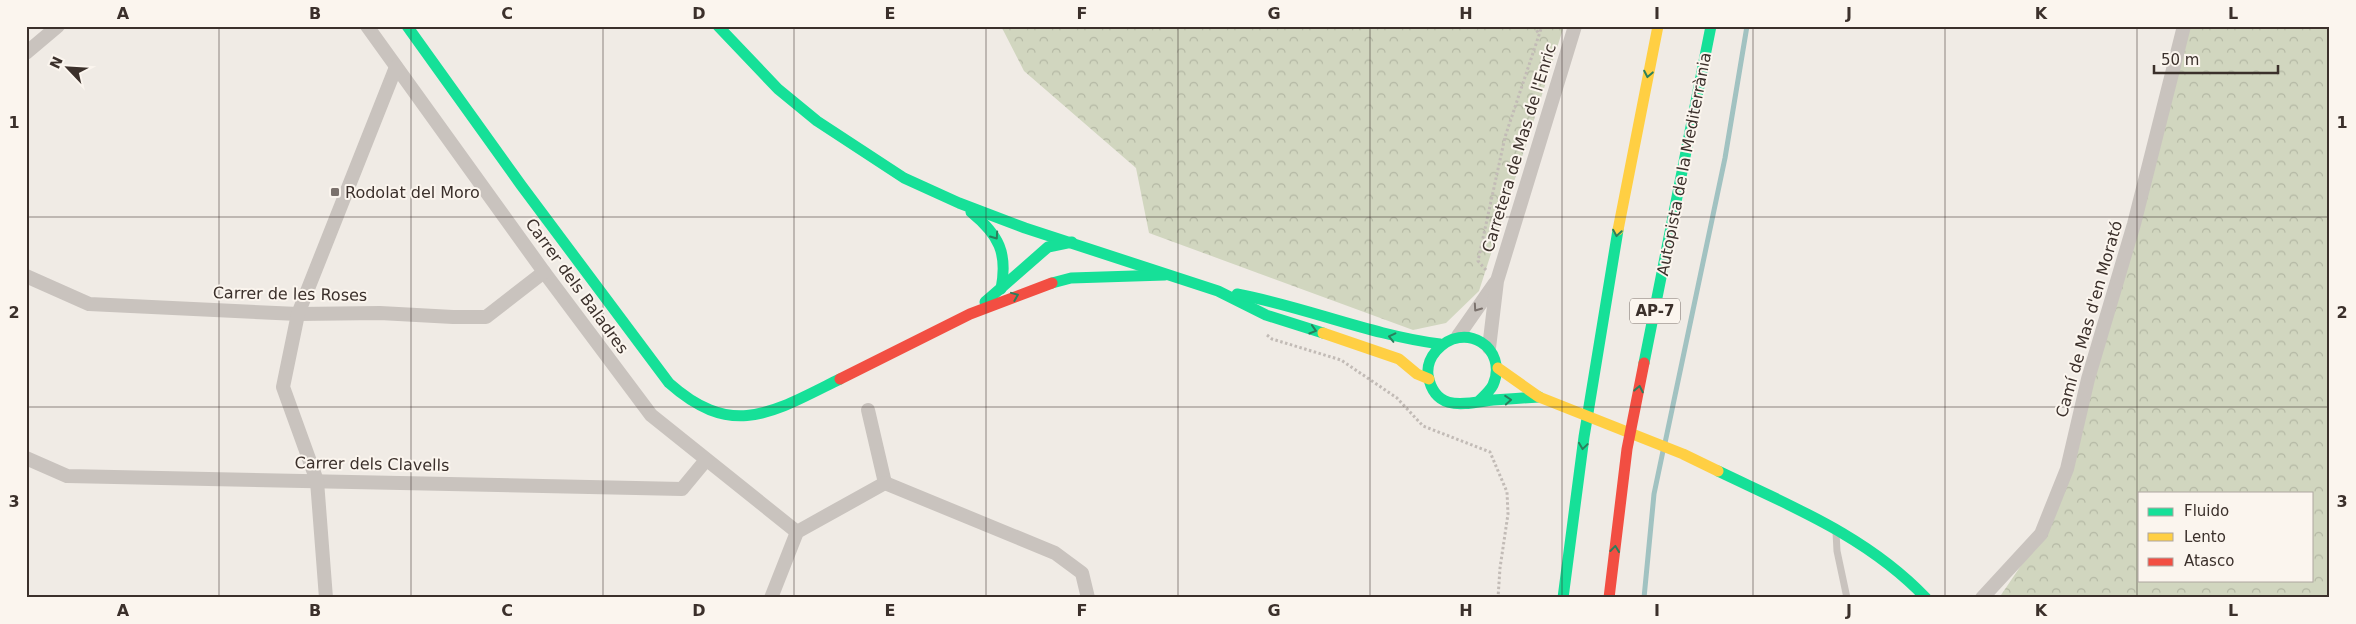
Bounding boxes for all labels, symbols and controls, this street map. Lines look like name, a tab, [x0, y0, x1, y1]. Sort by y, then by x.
text: A	[117, 4, 130, 23]
text: B	[309, 4, 321, 23]
text: C	[501, 4, 513, 23]
text: D	[692, 4, 706, 23]
text: E	[885, 4, 895, 23]
text: F	[1077, 4, 1087, 23]
text: G	[1267, 4, 1281, 23]
text: H	[1459, 4, 1473, 23]
text: I	[1654, 4, 1660, 23]
text: J	[1845, 4, 1852, 23]
text: K	[2035, 4, 2048, 23]
text: L	[2228, 4, 2238, 23]
street label: Carretera de Mas de l'Enric	[1478, 41, 1560, 255]
north arrow	[42, 42, 92, 92]
scale bar	[2154, 42, 2277, 74]
street label: Autopista de la Mediterrània	[1653, 51, 1715, 277]
text: 50 m	[2161, 51, 2199, 69]
text: N	[46, 54, 66, 71]
one-way arrow	[1643, 70, 1654, 78]
text: 1	[8, 113, 20, 132]
text: 1	[2336, 113, 2348, 132]
place label: Rodolat del Moro	[345, 183, 480, 202]
marker: Rodolat del Moro	[329, 186, 341, 198]
street label: Carrer dels Baladres	[522, 215, 632, 357]
street label: Camí de Mas d'en Morató	[2052, 218, 2126, 420]
one-way arrow	[1612, 229, 1622, 238]
one-way arrow	[989, 231, 998, 240]
street label: Carrer de les Roses	[213, 283, 367, 305]
one-way arrow	[1010, 291, 1019, 302]
road number: AP-7	[1630, 298, 1680, 324]
text: 2	[8, 303, 20, 322]
one-way arrow	[1474, 303, 1483, 312]
text: 2	[2336, 303, 2348, 322]
one-way arrow	[1308, 324, 1316, 334]
one-way arrow	[1388, 332, 1397, 343]
one-way arrow	[1633, 384, 1644, 393]
one-way arrow	[1505, 395, 1513, 406]
one-way arrow	[1578, 442, 1589, 450]
street label: Carrer dels Clavells	[294, 453, 450, 475]
text: 3	[8, 492, 20, 511]
legend	[2138, 492, 2314, 582]
text: 3	[2336, 492, 2348, 511]
text: Fluido	[2184, 502, 2229, 520]
text: Lento	[2184, 528, 2226, 546]
one-way arrow	[1609, 545, 1620, 553]
text: Atasco	[2184, 552, 2234, 570]
text: A	[117, 601, 130, 620]
text: B	[309, 601, 321, 620]
text: C	[501, 601, 513, 620]
text: D	[692, 601, 706, 620]
text: E	[885, 601, 895, 620]
text: F	[1077, 601, 1087, 620]
text: G	[1267, 601, 1281, 620]
text: H	[1459, 601, 1473, 620]
text: I	[1654, 601, 1660, 620]
text: J	[1845, 601, 1852, 620]
text: K	[2035, 601, 2048, 620]
text: L	[2228, 601, 2238, 620]

